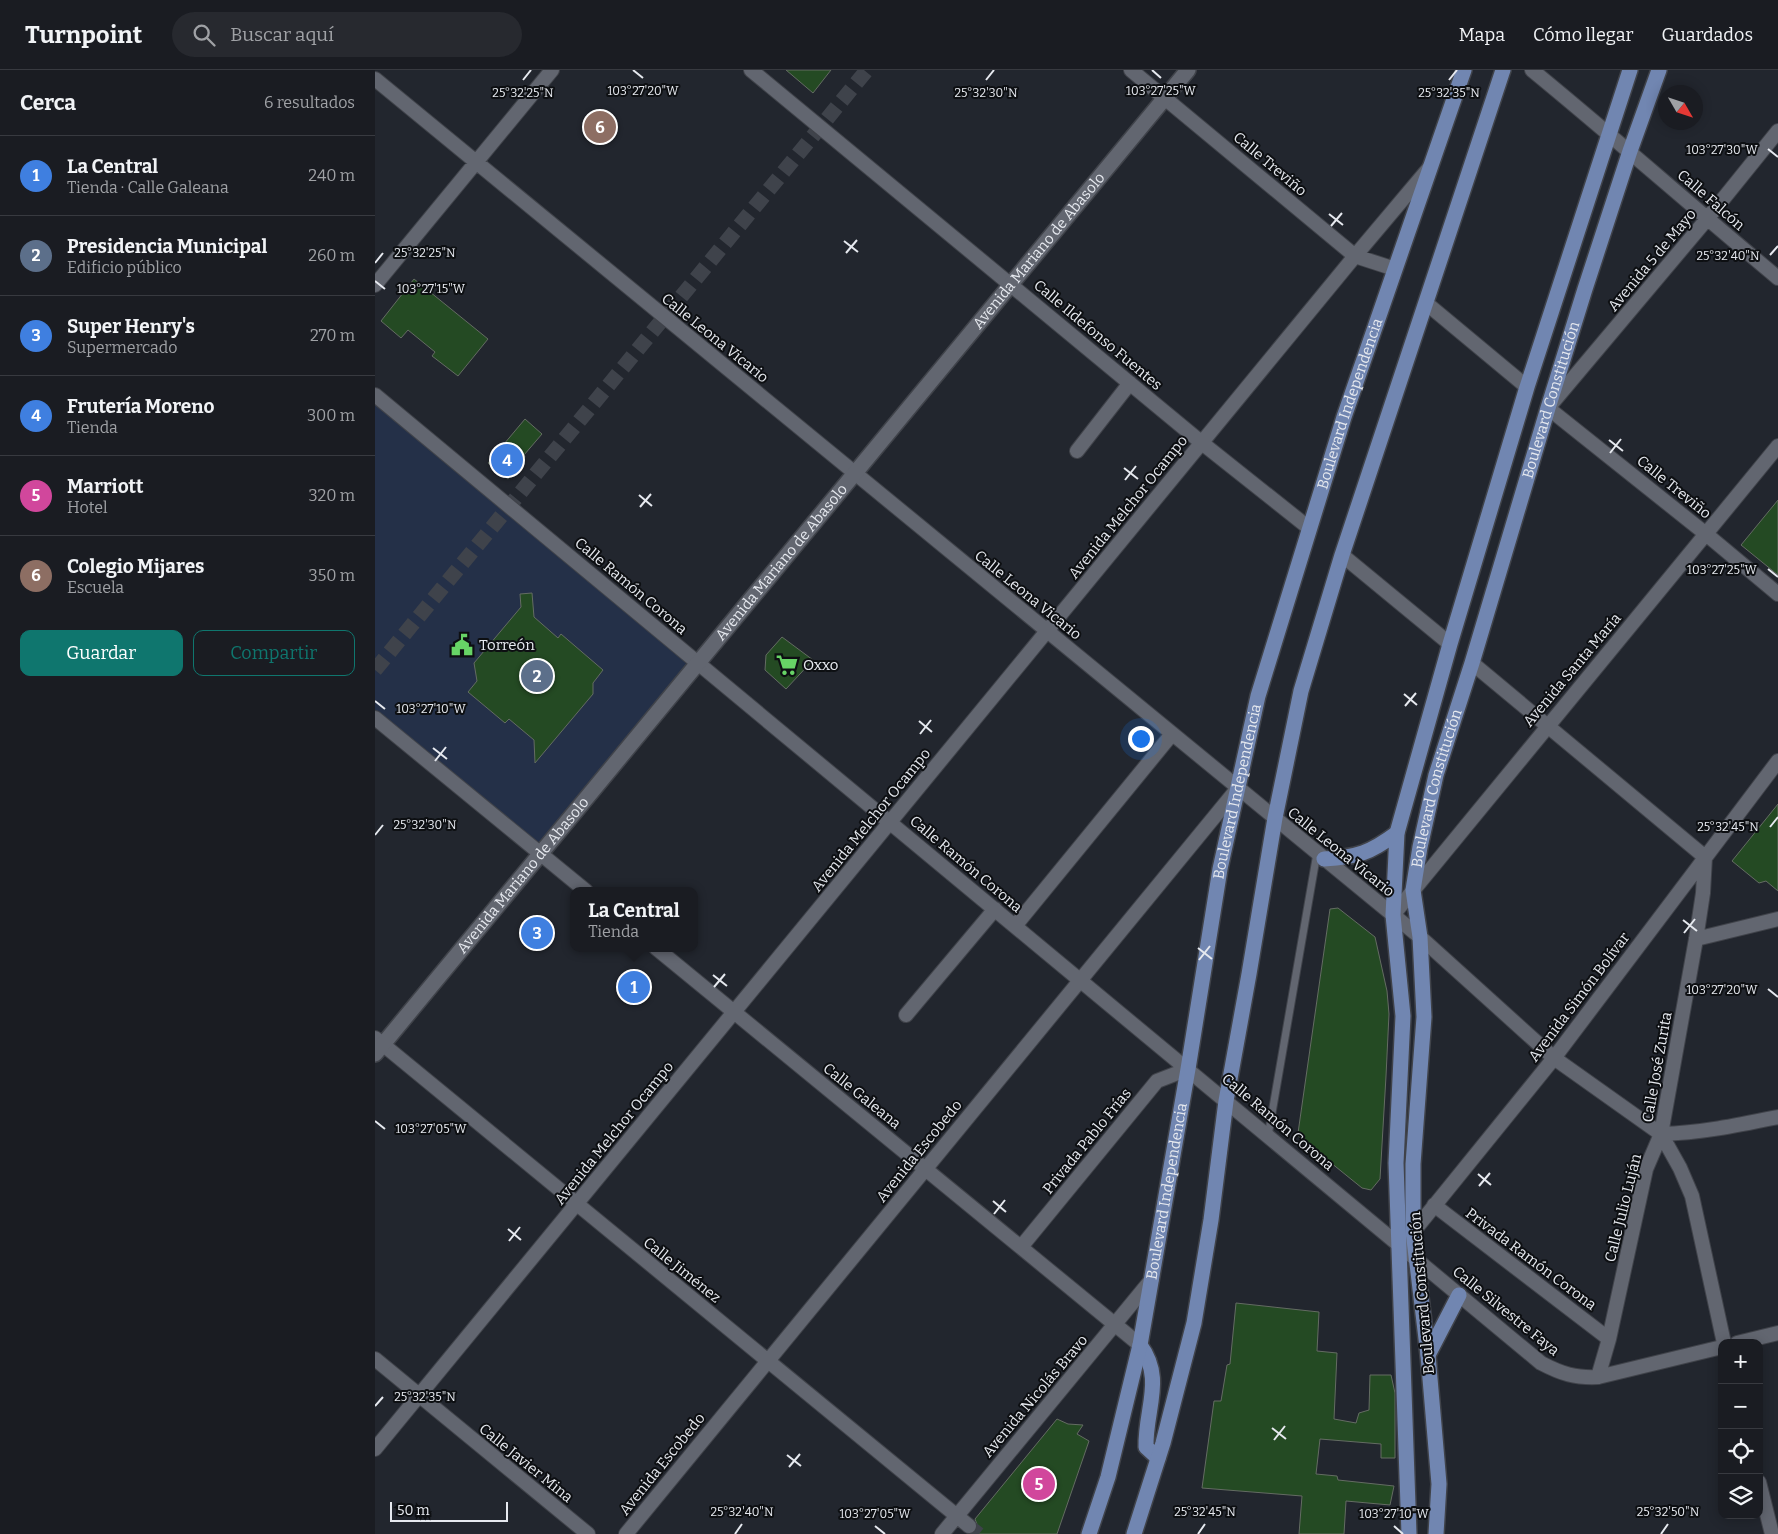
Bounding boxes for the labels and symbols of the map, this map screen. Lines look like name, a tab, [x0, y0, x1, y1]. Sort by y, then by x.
text: 103°27'20"W	[607, 84, 679, 98]
text: 103°27'25"W	[1126, 84, 1197, 98]
north arrow	[1658, 85, 1703, 130]
text: 25°32'25"N	[492, 86, 554, 100]
text: 25°32'30"N	[955, 86, 1018, 100]
text: 25°32'35"N	[1418, 86, 1480, 100]
pin: 6	[584, 108, 616, 146]
street label: Calle Treviño	[1230, 128, 1310, 200]
text: 103°27'30"W	[1686, 143, 1758, 157]
street label: Calle Falcón	[1674, 166, 1749, 235]
street label: Avenida Mariano de Abasolo	[969, 169, 1108, 333]
street label: Avenida 5 de Mayo	[1604, 205, 1700, 315]
text: 25°32'25"N	[394, 246, 456, 260]
text: 25°32'40"N	[1696, 249, 1760, 263]
street label: Calle Ildefonso Fuentes	[1030, 276, 1166, 394]
text: 103°27'15"W	[397, 282, 466, 296]
street label: Calle Leona Vicario	[658, 289, 772, 387]
street label: Boulevard Independencia	[1313, 316, 1386, 491]
street label: Boulevard Constitución	[1518, 319, 1583, 481]
street label: Avenida Melchor Ocampo	[1065, 432, 1191, 582]
pin: 4	[491, 441, 523, 479]
street label: Calle Treviño	[1633, 452, 1715, 522]
street label: Avenida Mariano de Abasolo	[712, 480, 851, 644]
street label: Calle Ramón Corona	[571, 534, 691, 638]
street label: Calle Leona Vicario	[971, 546, 1085, 644]
text: 103°27'25"W	[1687, 563, 1758, 577]
street label: Avenida Santa María	[1519, 610, 1625, 730]
public building icon: Torreón	[449, 632, 475, 658]
place label: Torreón	[479, 636, 535, 654]
supermarket icon: Oxxo	[774, 652, 800, 678]
place label: Oxxo	[803, 656, 838, 674]
pin: 2	[521, 657, 553, 695]
text: 103°27'10"W	[396, 702, 466, 716]
street label: Boulevard Independencia	[1210, 702, 1265, 880]
street label: Boulevard Constitución	[1408, 706, 1466, 869]
your location	[1128, 726, 1154, 752]
street label: Avenida Melchor Ocampo	[808, 745, 934, 895]
street label: Avenida Mariano de Abasolo	[453, 793, 593, 957]
street label: Calle Leona Vicario	[1284, 803, 1398, 901]
street label: Calle Ramón Corona	[906, 812, 1026, 916]
text: 25°32'30"N	[394, 818, 457, 832]
text: 25°32'45"N	[1697, 820, 1759, 834]
pin: 3	[521, 914, 553, 952]
street label: Avenida Simón Bolívar	[1525, 929, 1634, 1065]
pin: 1	[618, 968, 650, 1006]
text: 103°27'20"W	[1686, 983, 1758, 997]
street label: Calle José Zurita	[1638, 1010, 1676, 1124]
street label: Avenida Melchor Ocampo	[551, 1058, 677, 1208]
street label: Calle Galeana	[819, 1059, 905, 1133]
street label: Calle Ramón Corona	[1218, 1070, 1338, 1174]
street label: Privada Pablo Frías	[1039, 1085, 1135, 1197]
street label: Avenida Escobedo	[872, 1096, 966, 1206]
street label: Boulevard Independencia	[1143, 1102, 1191, 1281]
text: 103°27'05"W	[396, 1122, 467, 1136]
street label: Calle Julio Luján	[1601, 1151, 1645, 1264]
street label: Privada Ramón Corona	[1462, 1204, 1600, 1314]
street label: Boulevard Constitución	[1406, 1211, 1438, 1375]
street label: Calle Jiménez	[640, 1233, 724, 1307]
street label: Calle Silvestre Faya	[1449, 1262, 1563, 1360]
street label: Avenida Nicolás Bravo	[979, 1331, 1091, 1461]
text: 25°32'35"N	[394, 1390, 456, 1404]
street label: Avenida Escobedo	[615, 1409, 709, 1519]
street label: Calle Javier Mina	[475, 1420, 577, 1506]
pin: 5	[1023, 1465, 1055, 1503]
scale bar	[390, 1499, 507, 1522]
text: 25°32'40"N	[710, 1505, 774, 1519]
text: 25°32'45"N	[1174, 1505, 1236, 1519]
text: 25°32'50"N	[1637, 1505, 1700, 1519]
text: 103°27'05"W	[840, 1507, 911, 1521]
text: 103°27'10"W	[1359, 1507, 1429, 1521]

